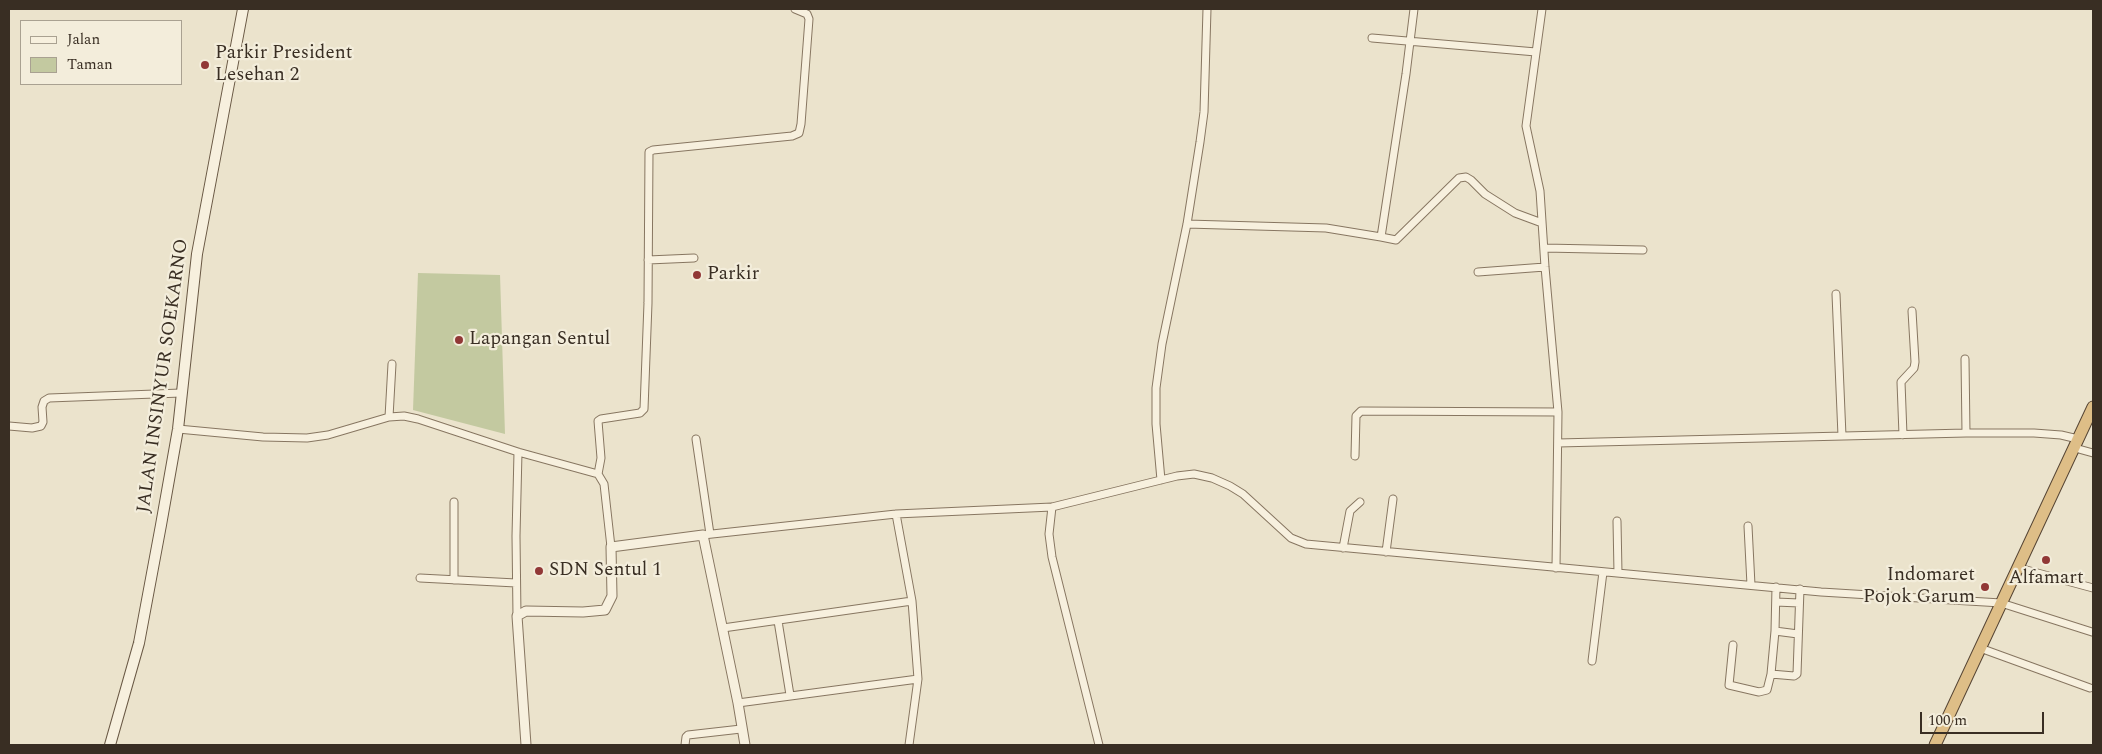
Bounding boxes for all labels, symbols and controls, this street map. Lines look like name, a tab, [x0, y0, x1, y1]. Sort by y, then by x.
legend	[20, 20, 182, 85]
text: Jalan	[67, 28, 100, 51]
place label: Parkir President Lesehan 2	[215, 43, 352, 87]
text: Taman	[67, 53, 113, 76]
marker: Parkir President Lesehan 2	[199, 59, 211, 71]
street label: JALAN INSINYUR SOEKARNO	[133, 237, 195, 515]
place label: Parkir	[707, 264, 759, 286]
marker: Parkir	[691, 269, 703, 281]
place label: Lapangan Sentul	[469, 329, 610, 351]
marker: Lapangan Sentul	[453, 334, 465, 346]
marker: Alfamart	[2040, 554, 2052, 566]
place label: SDN Sentul 1	[549, 560, 662, 582]
marker: SDN Sentul 1	[533, 565, 545, 577]
place label: Indomaret Pojok Garum	[1863, 565, 1975, 609]
place label: Alfamart	[2008, 568, 2084, 590]
marker: Indomaret Pojok Garum	[1979, 581, 1991, 593]
scale bar	[1922, 702, 2046, 734]
text: 100 m	[1928, 709, 1967, 732]

